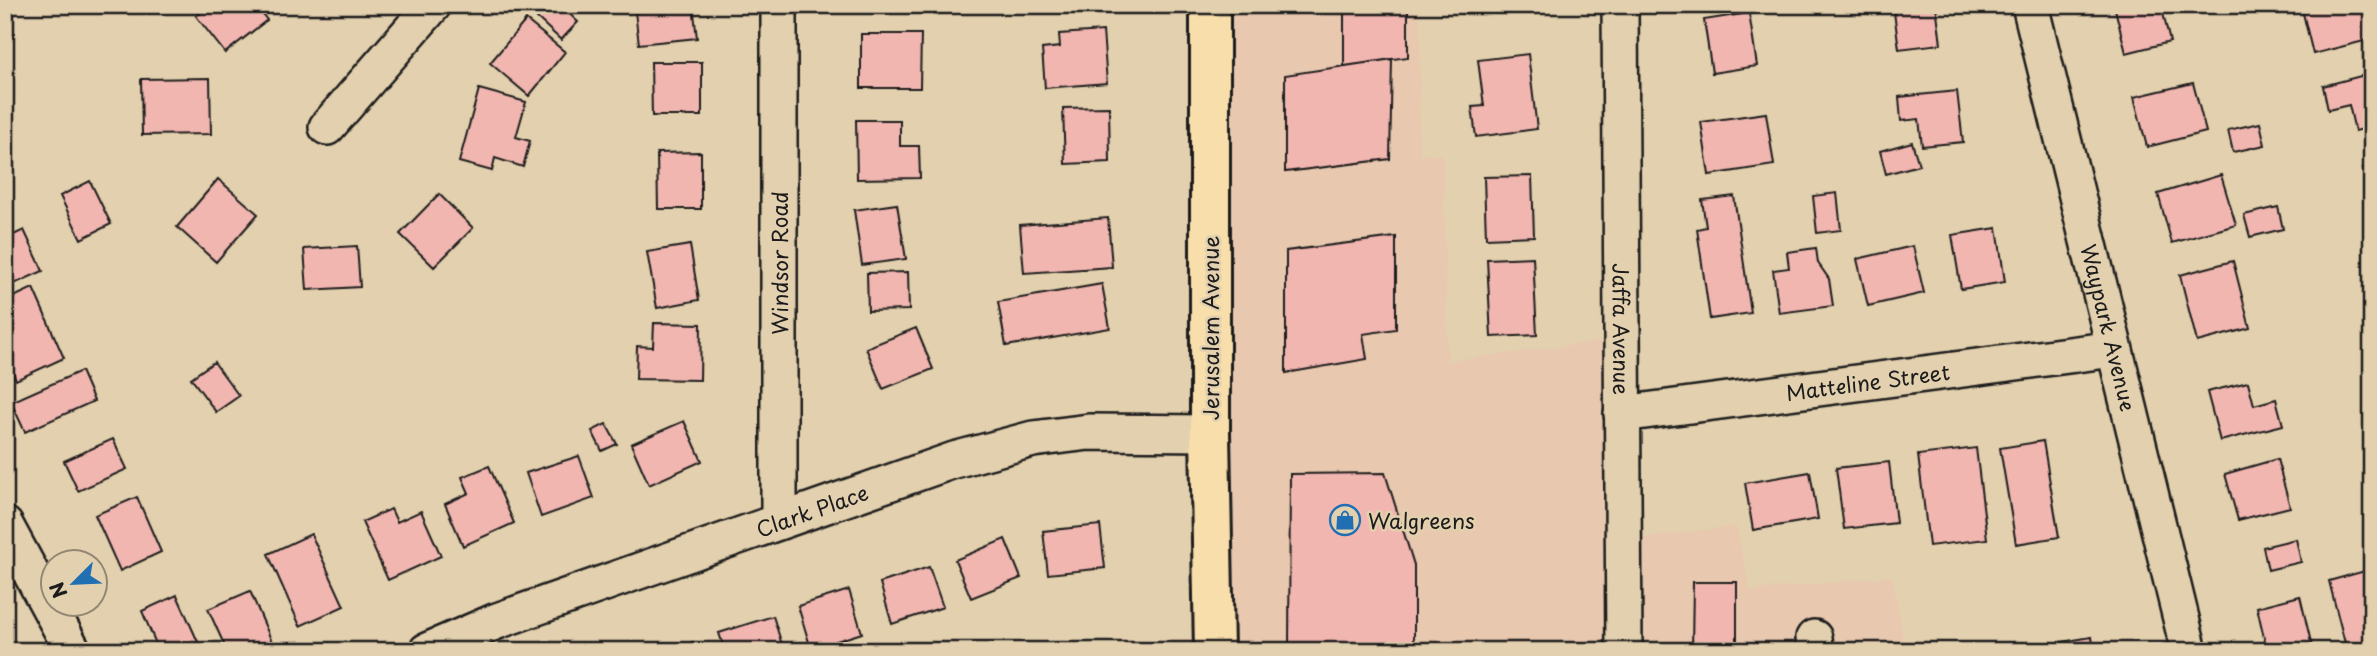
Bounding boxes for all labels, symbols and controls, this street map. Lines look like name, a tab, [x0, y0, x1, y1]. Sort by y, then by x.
street label: Windsor Road	[763, 191, 795, 335]
street label: Jerusalem Avenue	[1194, 236, 1226, 420]
street label: Waypark Avenue	[2073, 240, 2145, 414]
street label: Jaffa Avenue	[1606, 263, 1638, 395]
street label: Matteline Street	[1784, 355, 1952, 408]
street label: Clark Place	[751, 476, 872, 545]
shop icon: Walgreens	[1328, 503, 1362, 537]
place label: Walgreens	[1368, 504, 1475, 536]
north arrow	[38, 548, 108, 618]
text: N	[42, 578, 73, 603]

